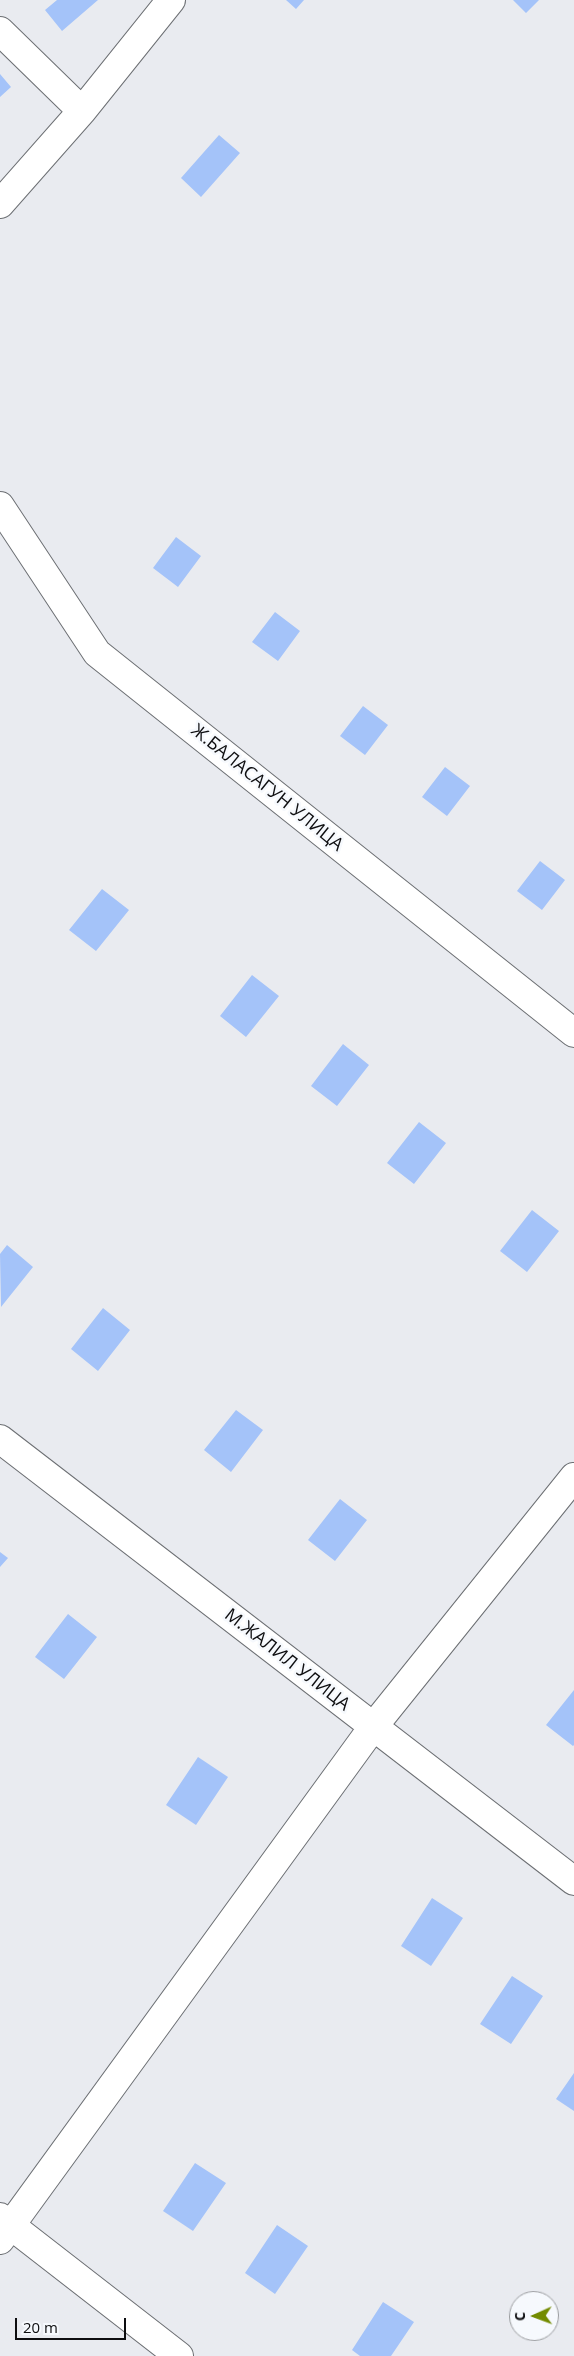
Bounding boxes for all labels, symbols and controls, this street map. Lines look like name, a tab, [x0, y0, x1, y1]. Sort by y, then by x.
street label: Ж.БАЛАСАГУН УЛИЦА	[187, 720, 347, 856]
street label: М.ЖАЛИЛ УЛИЦА	[220, 1604, 354, 1716]
north arrow	[509, 2291, 559, 2341]
scale bar	[18, 2308, 129, 2340]
text: С	[510, 2312, 529, 2321]
text: 20 m	[23, 2317, 58, 2337]

